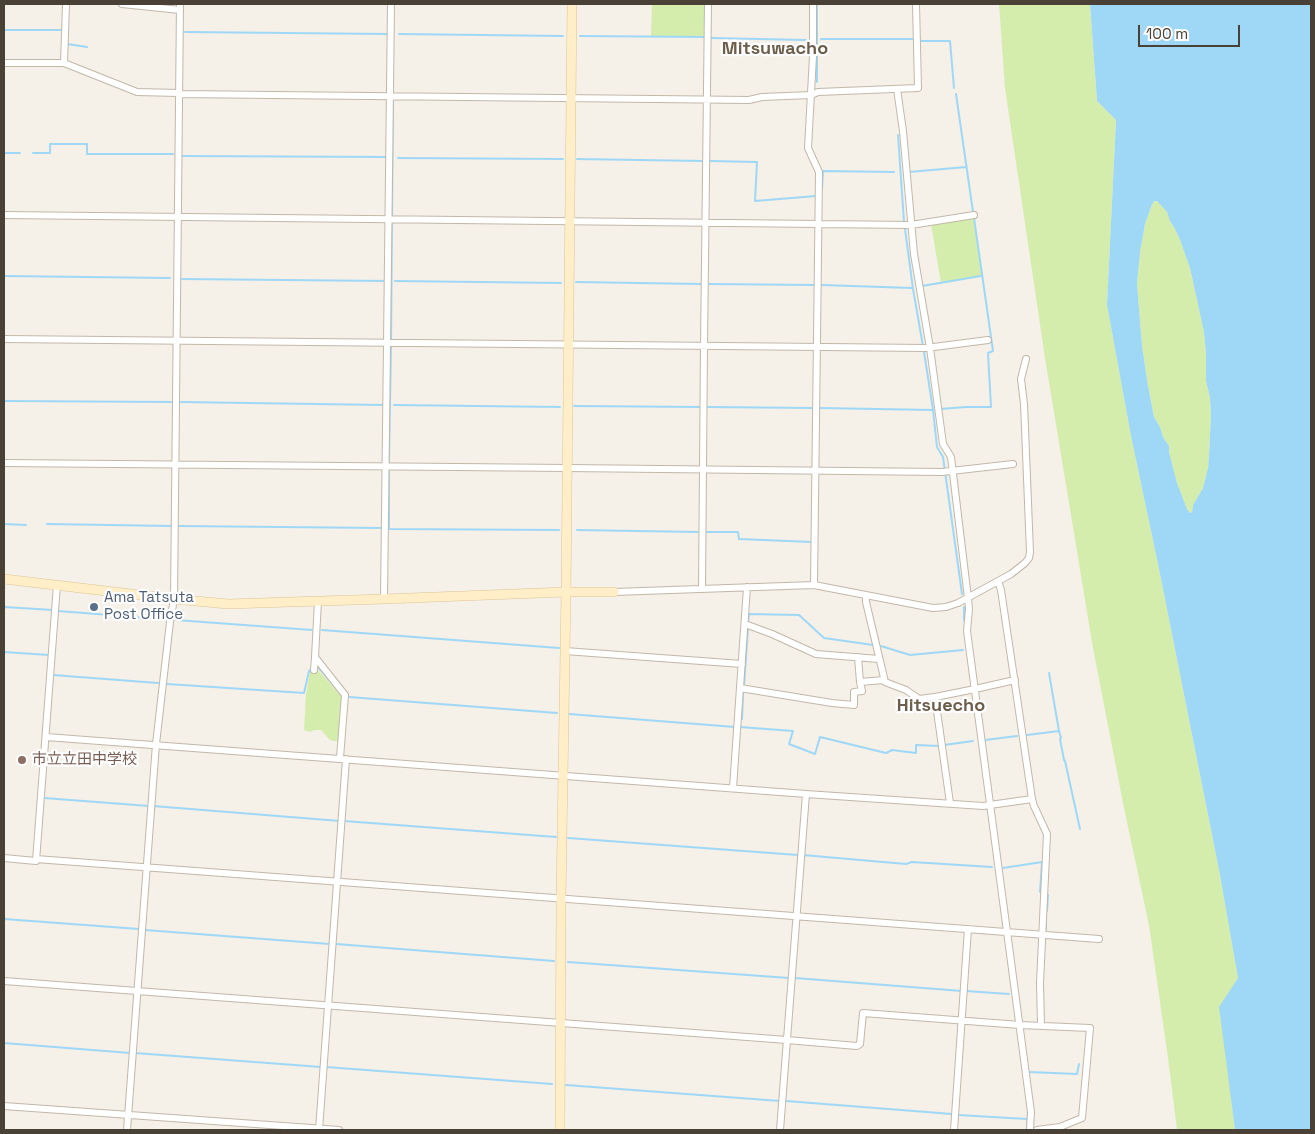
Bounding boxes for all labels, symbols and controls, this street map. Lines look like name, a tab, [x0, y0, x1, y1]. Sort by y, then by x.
scale bar	[1140, 15, 1242, 47]
text: 100 m	[1146, 24, 1188, 43]
district label: Mitsuwacho	[722, 38, 828, 60]
place label: Ama Tatsuta Post Office	[104, 589, 194, 624]
marker: Ama Tatsuta Post Office	[88, 601, 100, 613]
district label: Hitsuecho	[897, 695, 985, 717]
place label: 市立立田中学校	[32, 751, 137, 769]
marker: 市立立田中学校	[16, 754, 28, 766]

